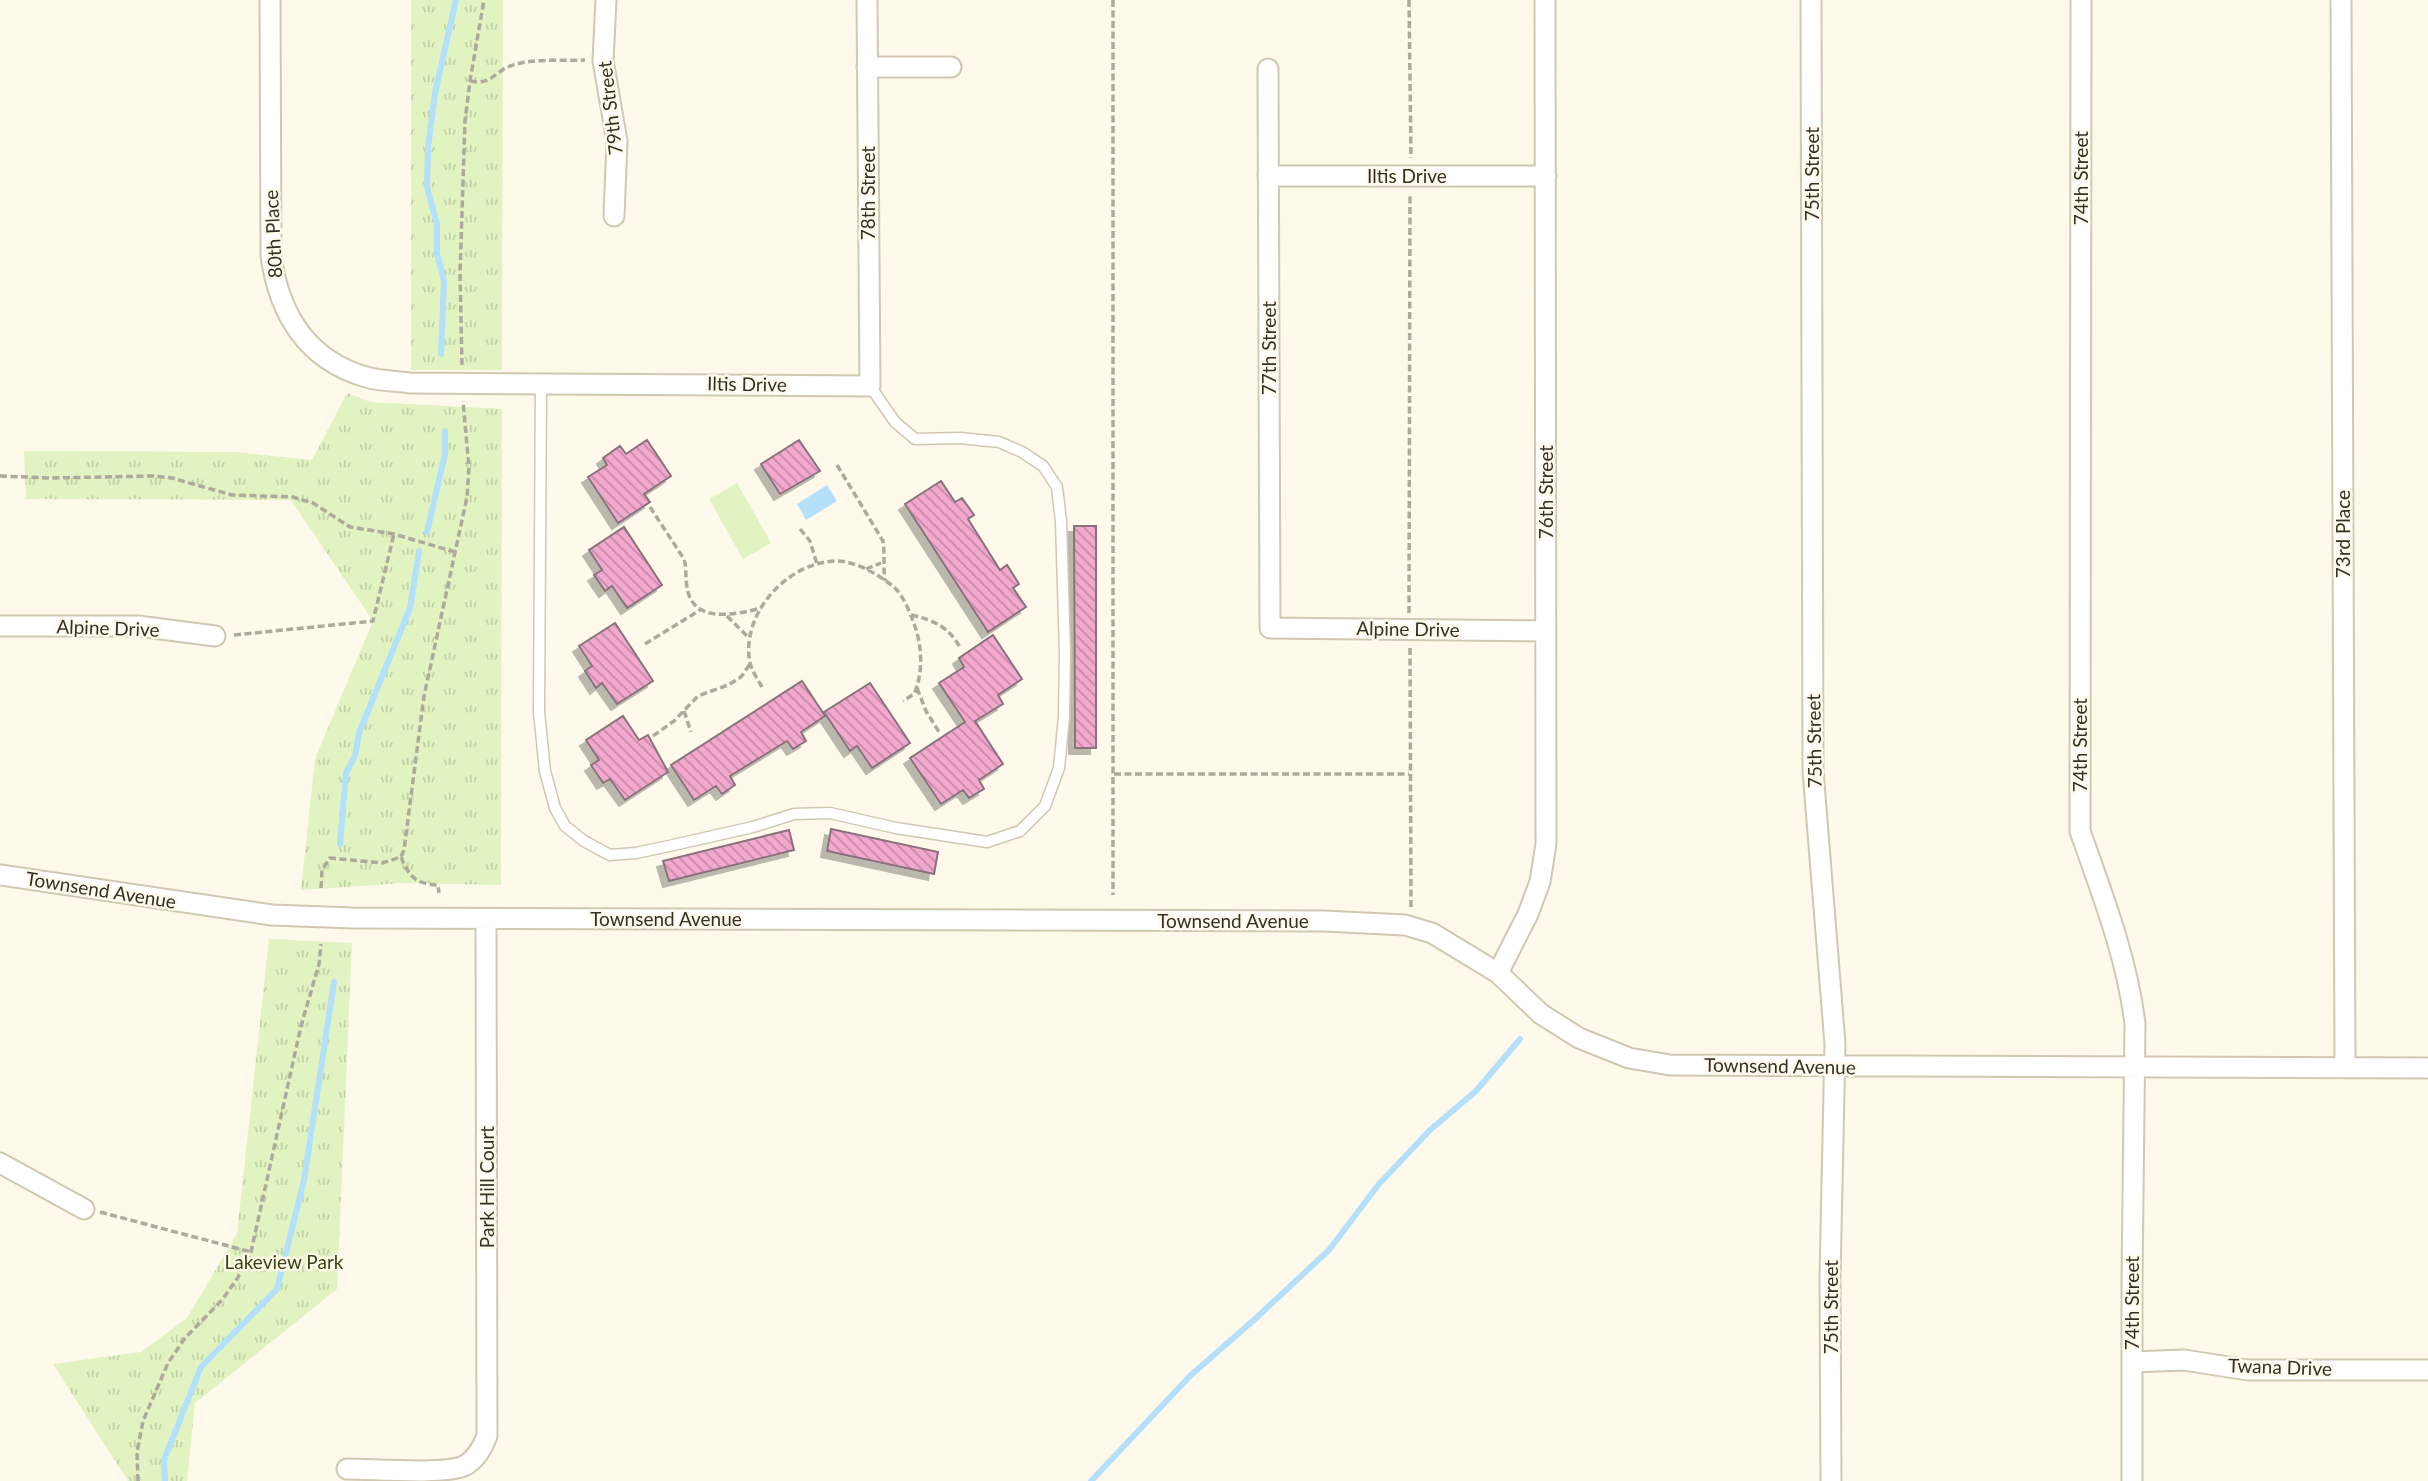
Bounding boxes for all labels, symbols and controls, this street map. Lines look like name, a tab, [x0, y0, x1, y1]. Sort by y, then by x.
street label: 79th Street	[592, 60, 627, 156]
street label: 75th Street	[1800, 127, 1823, 221]
street label: 74th Street	[2069, 131, 2092, 225]
street label: 78th Street	[856, 146, 879, 240]
street label: Iltis Drive	[1367, 164, 1447, 187]
street label: 80th Place	[259, 189, 286, 279]
street label: 77th Street	[1257, 301, 1280, 395]
street label: Iltis Drive	[707, 371, 787, 396]
street label: 76th Street	[1534, 445, 1557, 539]
street label: 73rd Place	[2331, 490, 2354, 578]
street label: Alpine Drive	[56, 614, 160, 641]
street label: Alpine Drive	[1356, 616, 1460, 641]
street label: 75th Street	[1801, 693, 1826, 788]
street label: 74th Street	[2068, 698, 2091, 792]
street label: Townsend Avenue	[24, 866, 178, 913]
street label: Townsend Avenue	[590, 907, 742, 930]
street label: Townsend Avenue	[1157, 909, 1309, 932]
street label: Townsend Avenue	[1704, 1053, 1856, 1078]
street label: Park Hill Court	[475, 1126, 498, 1248]
park label: Lakeview Park	[225, 1250, 344, 1273]
street label: 74th Street	[2120, 1256, 2143, 1350]
street label: 75th Street	[1819, 1260, 1842, 1354]
street label: Twana Drive	[2228, 1353, 2332, 1380]

